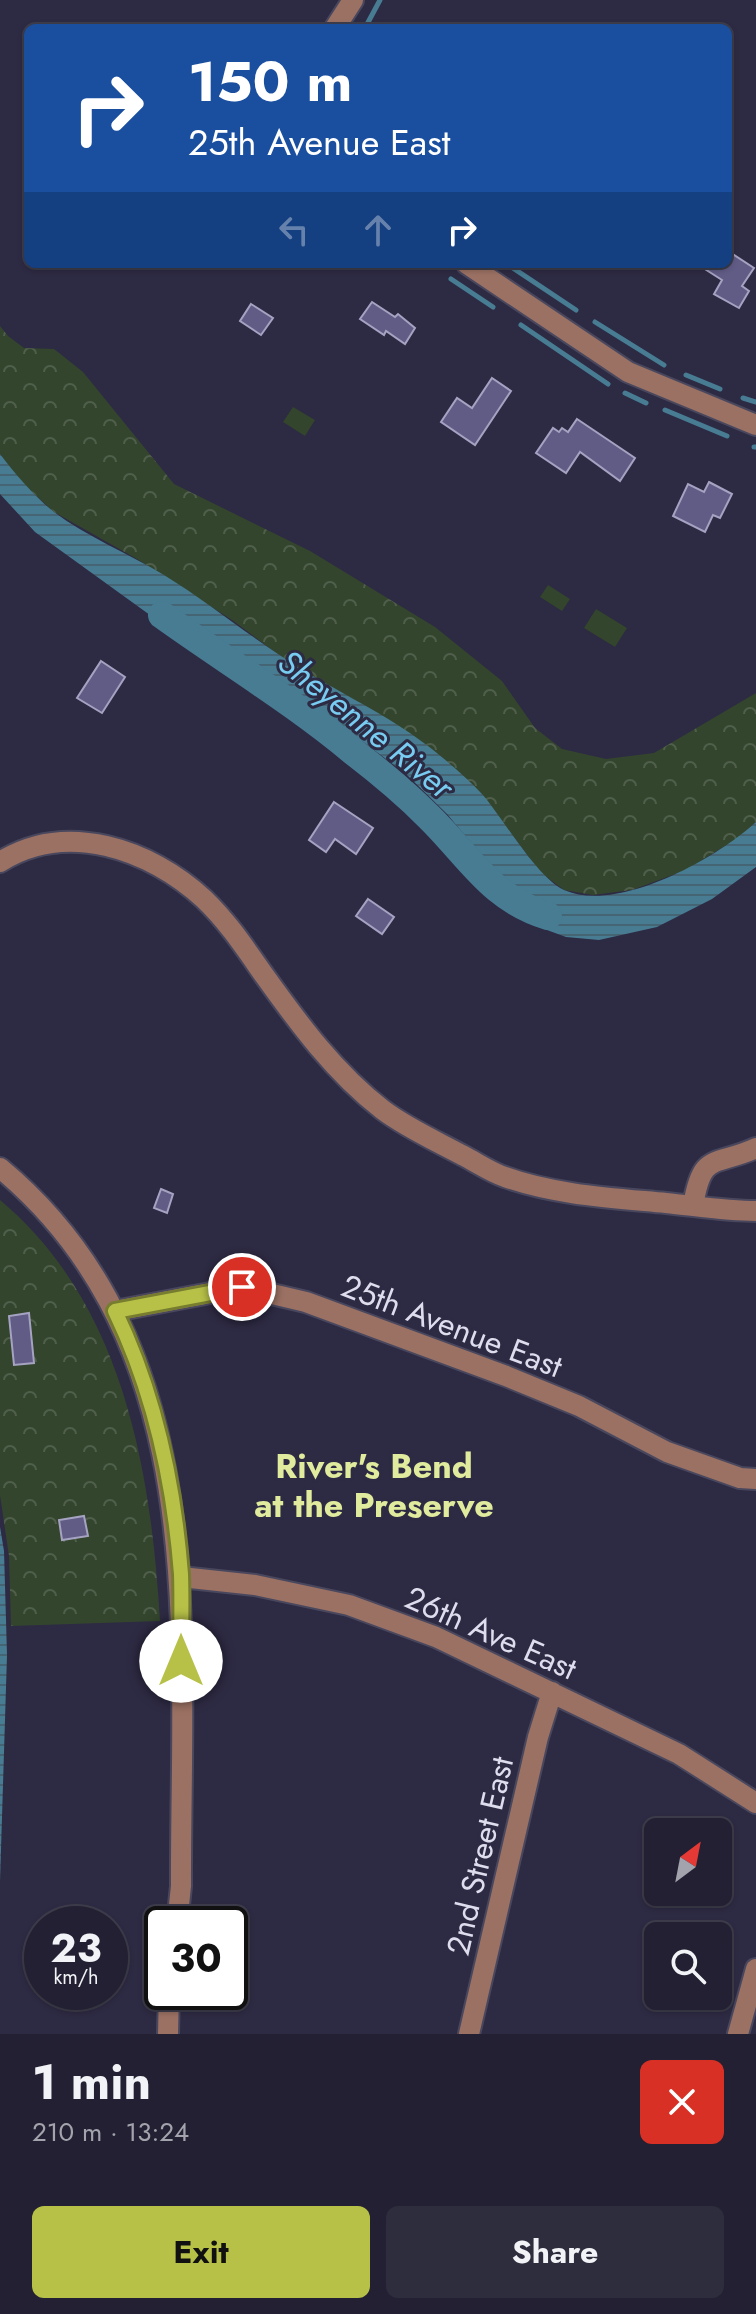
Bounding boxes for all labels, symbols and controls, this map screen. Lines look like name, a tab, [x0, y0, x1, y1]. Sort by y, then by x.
text: 150 m	[188, 41, 352, 122]
icon: right	[56, 56, 160, 160]
text: 25th Avenue East	[188, 116, 450, 168]
icon: left	[272, 208, 316, 252]
icon: ahead	[356, 208, 400, 252]
icon: right	[440, 208, 484, 252]
water label: Sheyenne River	[267, 638, 466, 812]
pin	[208, 1253, 276, 1321]
street label: 25th Avenue East	[335, 1263, 569, 1389]
icon: arrive	[220, 1265, 264, 1309]
district label: River's Bend at the Preserve	[254, 1442, 494, 1530]
street label: 26th Ave East	[398, 1575, 584, 1691]
position arrow	[139, 1619, 223, 1703]
street label: 2nd Street East	[435, 1752, 525, 1960]
north arrow	[644, 1818, 732, 1906]
map controls	[644, 1818, 732, 2010]
speed limit sign: 30	[144, 1906, 248, 2010]
text: 23	[50, 1919, 102, 1977]
button: search	[644, 1922, 732, 2010]
text: km/h	[53, 1963, 99, 1992]
text: 1 min	[32, 2048, 151, 2117]
button: close	[640, 2060, 724, 2144]
text: 210 m · 13:24	[32, 2113, 189, 2151]
button: Exit	[32, 2206, 370, 2298]
button: Share	[386, 2206, 724, 2298]

